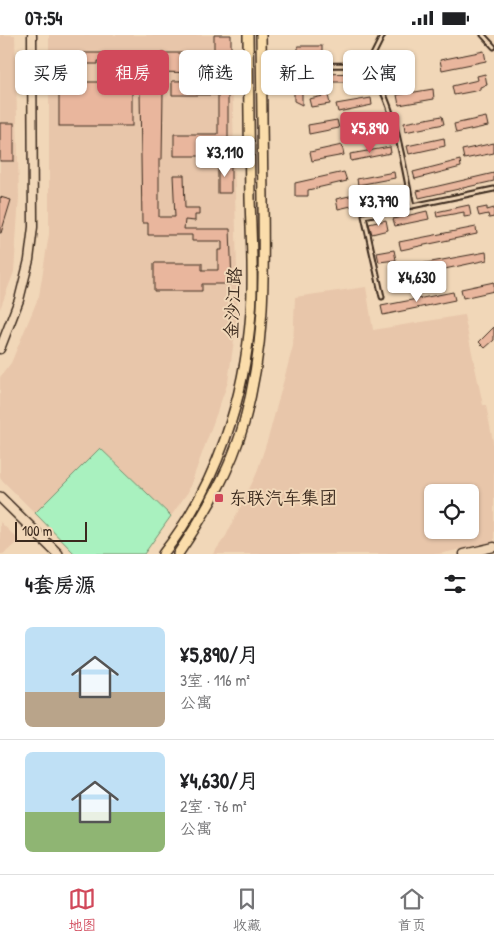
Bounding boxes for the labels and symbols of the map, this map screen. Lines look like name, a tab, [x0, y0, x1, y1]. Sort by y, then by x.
pin: ¥5,890	[329, 111, 411, 154]
pin: ¥3,110	[184, 135, 266, 178]
pin: ¥3,790	[338, 185, 420, 227]
pin: ¥4,630	[376, 261, 458, 303]
street label: 金沙江路	[218, 266, 247, 340]
place label: 东联汽车集团	[229, 485, 337, 510]
marker: 东联汽车集团	[213, 492, 225, 504]
scale bar	[15, 519, 88, 542]

